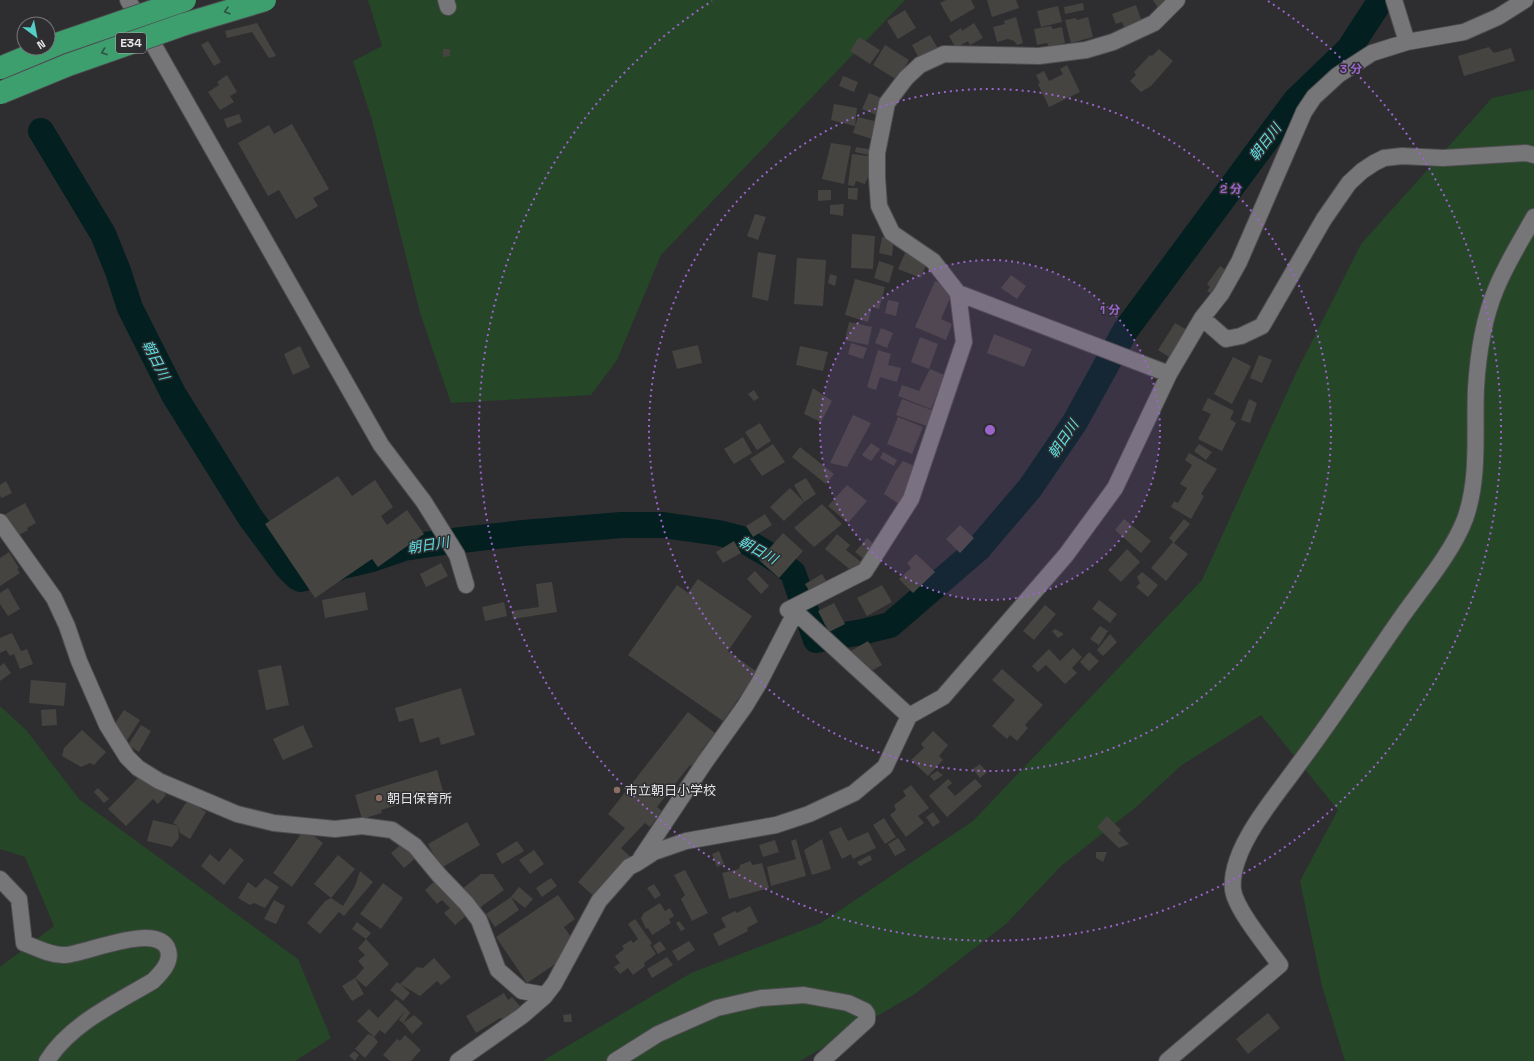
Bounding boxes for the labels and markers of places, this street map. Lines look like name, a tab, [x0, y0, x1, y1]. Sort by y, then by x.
centre of rings	[983, 423, 997, 437]
place label: 市立朝日小学校	[625, 782, 716, 799]
marker: 市立朝日小学校	[612, 785, 622, 795]
place label: 朝日保育所	[387, 790, 452, 807]
marker: 朝日保育所	[374, 793, 384, 803]

